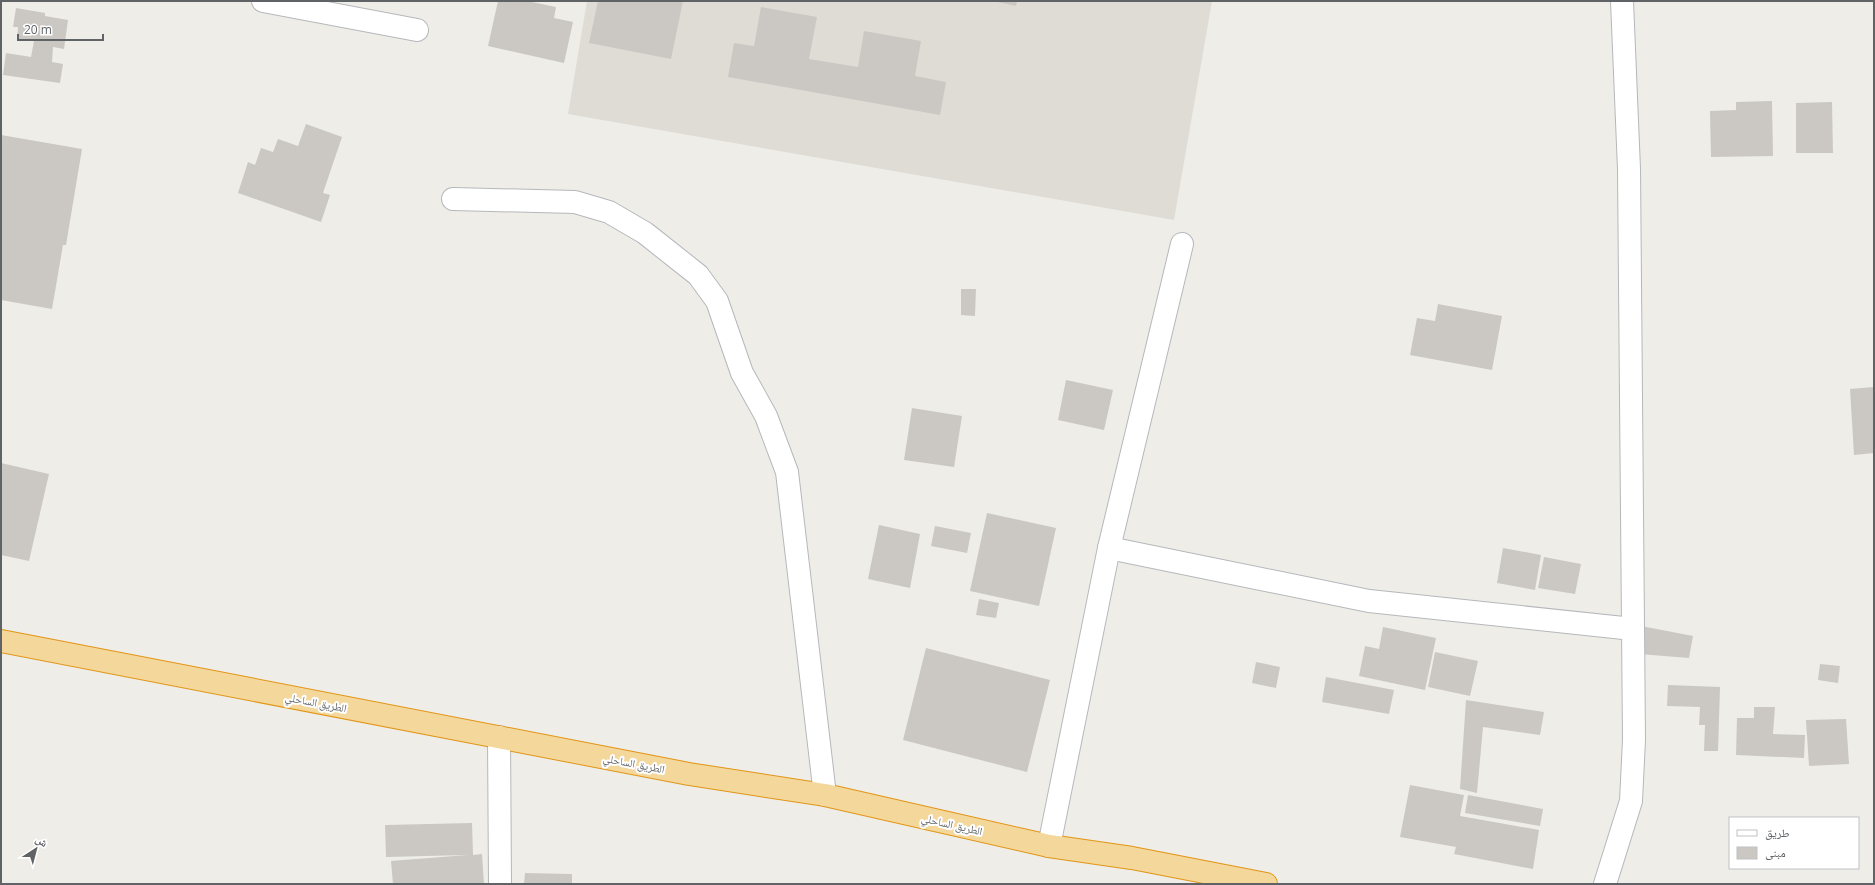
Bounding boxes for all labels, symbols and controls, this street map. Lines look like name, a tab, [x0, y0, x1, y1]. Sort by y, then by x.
scale bar	[18, 16, 103, 42]
text: 20 m	[24, 21, 52, 38]
street label: الطريق الساحلي	[284, 689, 348, 717]
street label: الطريق الساحلي	[602, 750, 666, 778]
street label: الطريق الساحلي	[920, 810, 984, 840]
legend	[1729, 817, 1859, 869]
text: طريق	[1765, 824, 1790, 841]
north arrow	[16, 829, 56, 869]
text: ش	[32, 831, 52, 851]
text: مبنى	[1765, 844, 1786, 861]

